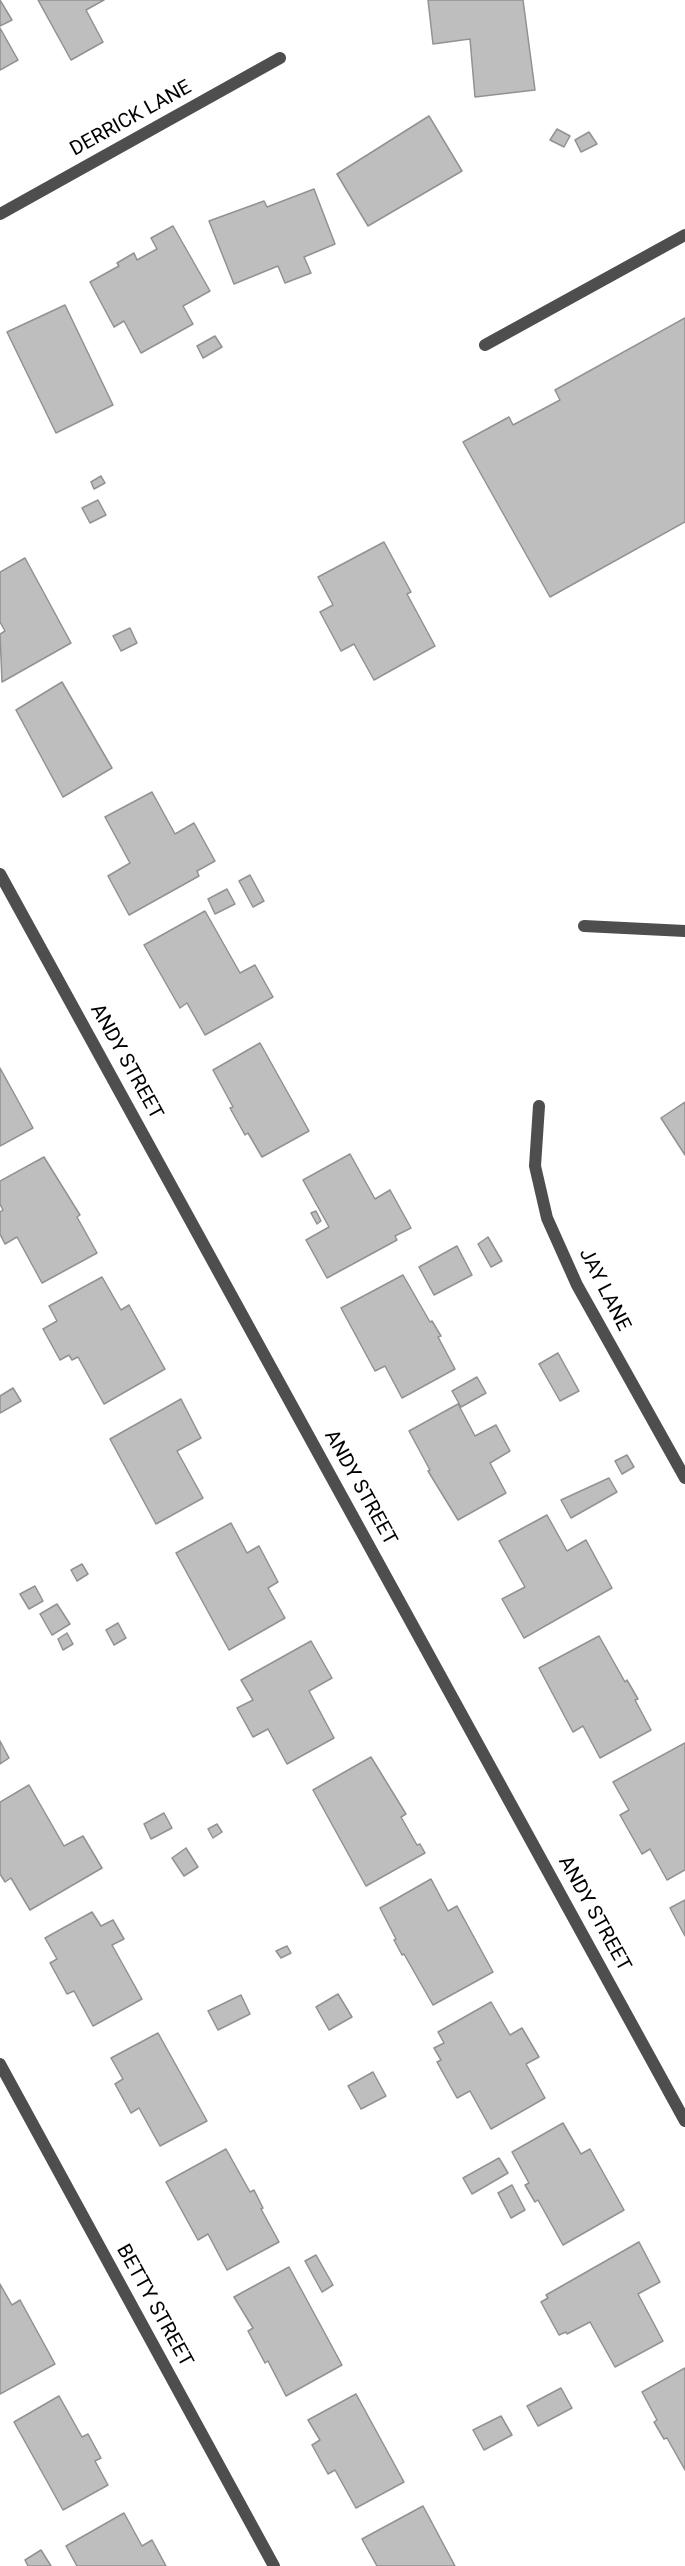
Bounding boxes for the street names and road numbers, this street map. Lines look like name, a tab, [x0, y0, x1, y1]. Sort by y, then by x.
street label: DERRICK LANE	[66, 76, 196, 162]
street label: ANDY STREET	[84, 1000, 168, 1124]
street label: JAY LANE	[573, 1245, 635, 1335]
street label: ANDY STREET	[318, 1426, 402, 1550]
street label: ANDY STREET	[552, 1852, 636, 1976]
street label: BETTY STREET	[110, 2241, 198, 2371]

